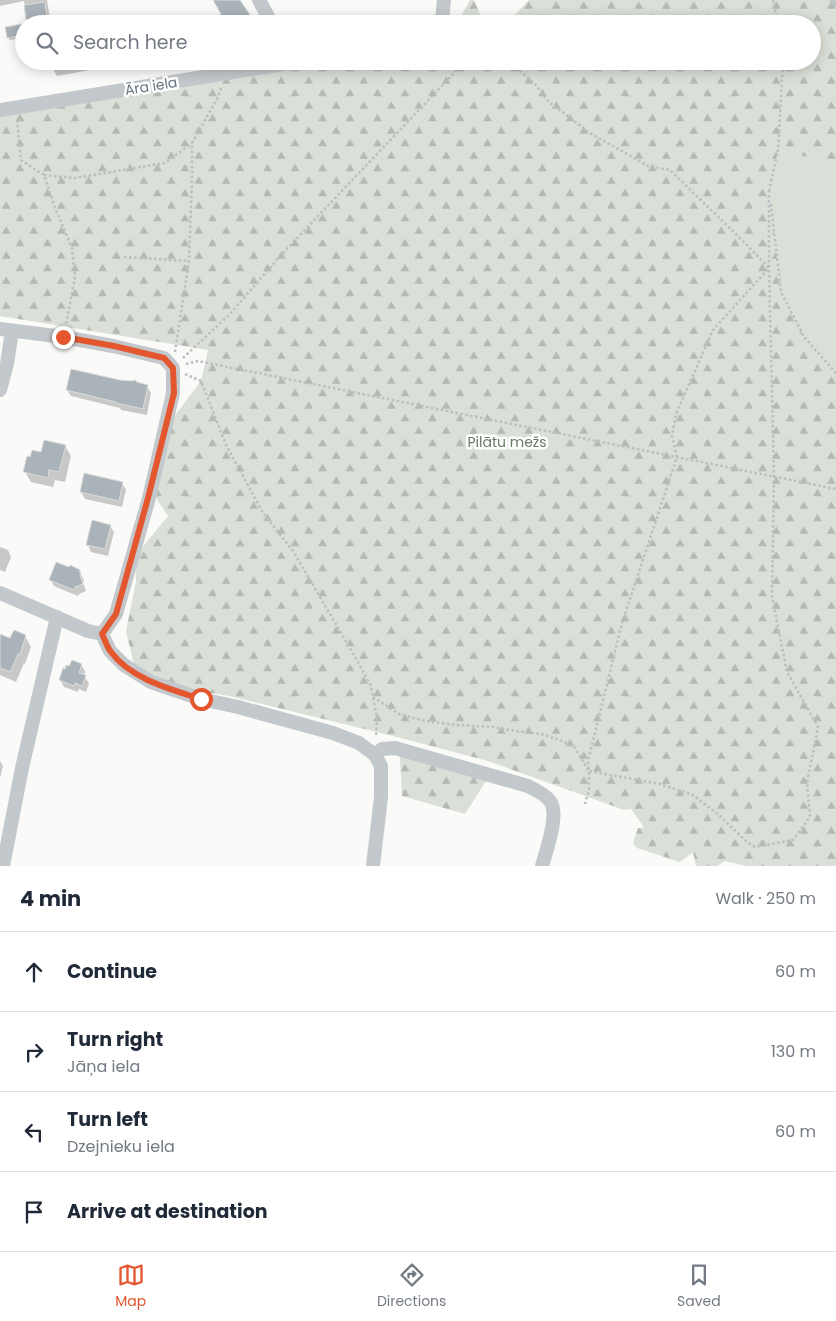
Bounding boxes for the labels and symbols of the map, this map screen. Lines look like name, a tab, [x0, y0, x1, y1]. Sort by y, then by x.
street label: Āra iela	[123, 72, 179, 100]
route end	[52, 326, 75, 349]
park label: Pilātu mežs	[467, 432, 547, 452]
route start	[190, 688, 213, 711]

